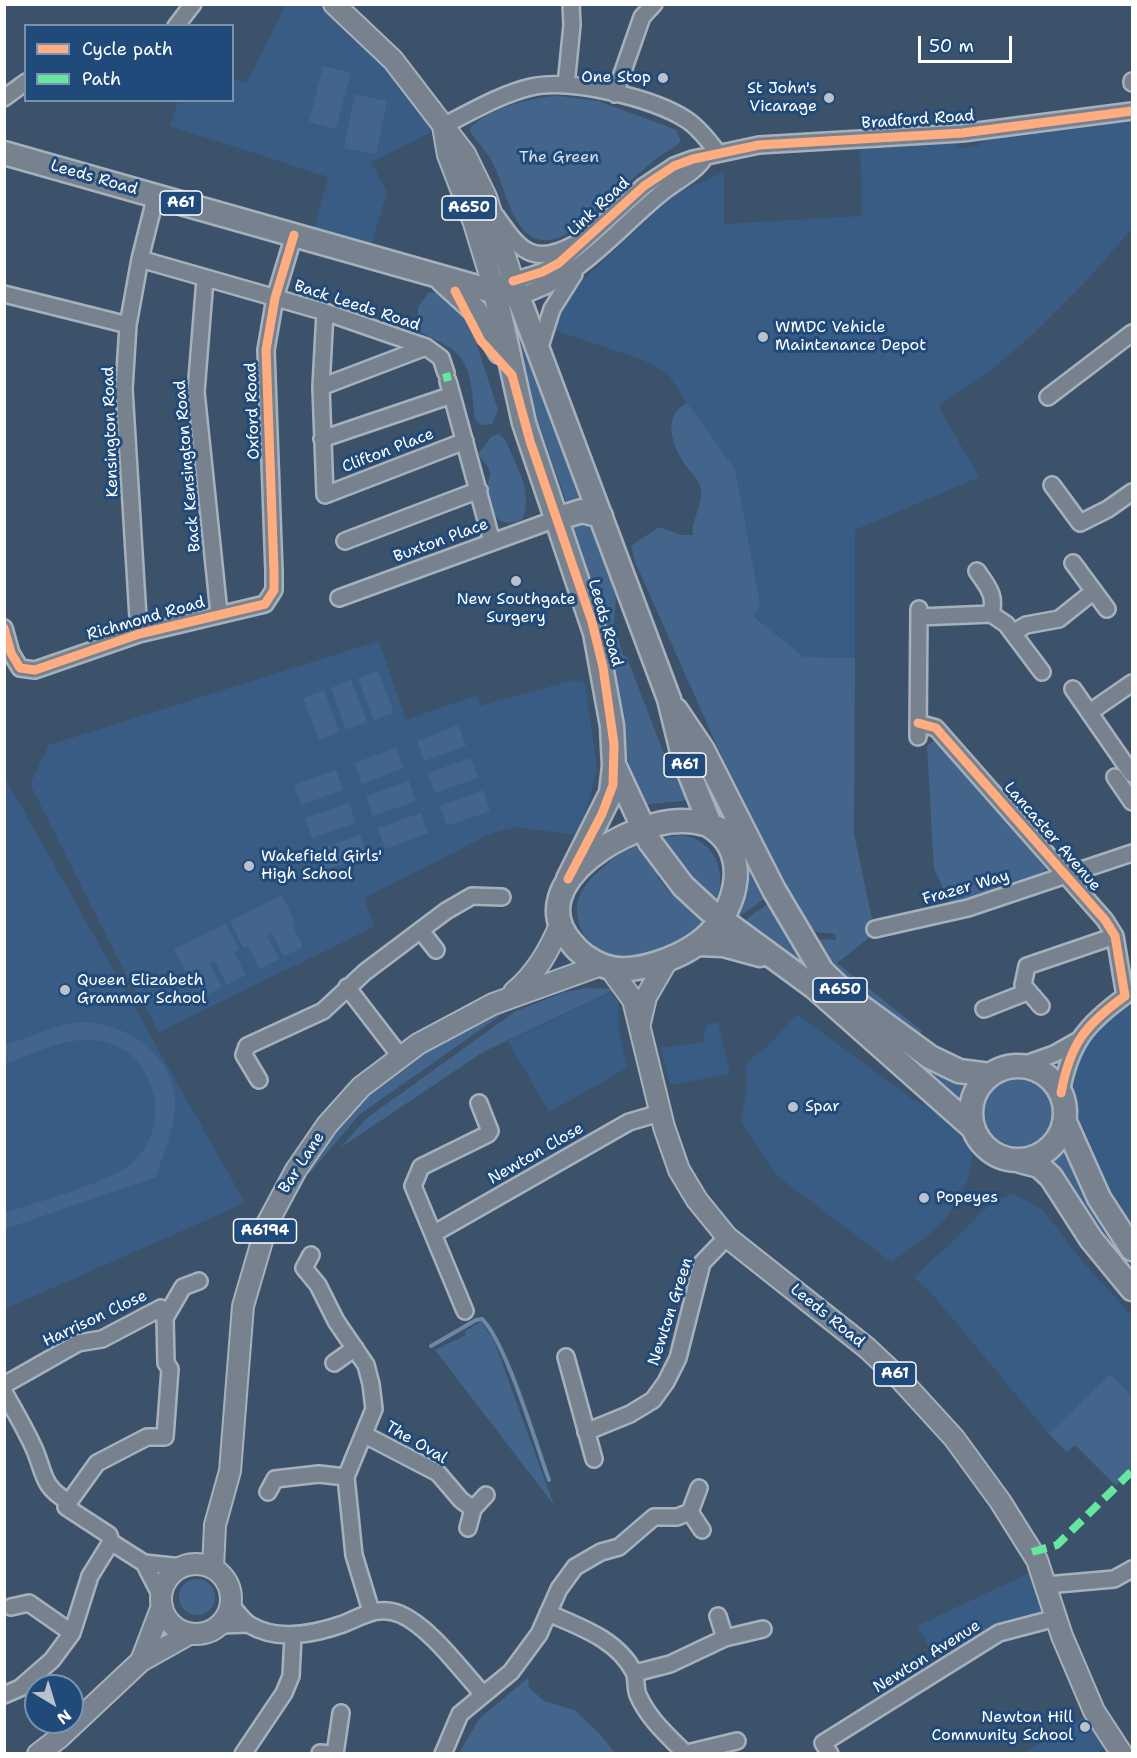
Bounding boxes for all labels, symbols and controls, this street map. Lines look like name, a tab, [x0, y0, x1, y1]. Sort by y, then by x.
legend	[24, 24, 234, 102]
scale bar	[921, 24, 1016, 62]
text: 50 m	[929, 34, 974, 58]
text: Cycle path	[82, 37, 173, 61]
text: Path	[82, 67, 121, 91]
place label: One Stop	[581, 68, 651, 88]
marker: One Stop	[656, 71, 670, 85]
place label: St John's Vicarage	[747, 79, 817, 117]
marker: St John's Vicarage	[822, 91, 836, 105]
street label: Bradford Road	[861, 106, 975, 134]
park label: The Green	[519, 148, 599, 168]
street label: Leeds Road	[48, 156, 140, 200]
street label: Link Road	[564, 174, 634, 240]
road number: A61	[160, 191, 202, 215]
road number: A650	[442, 196, 496, 220]
street label: Back Leeds Road	[292, 277, 422, 335]
place label: WMDC Vehicle Maintenance Depot	[775, 318, 926, 356]
marker: WMDC Vehicle Maintenance Depot	[756, 330, 770, 344]
street label: Oxford Road	[242, 362, 264, 460]
street label: Kensington Road	[99, 366, 123, 498]
street label: Back Kensington Road	[171, 379, 205, 553]
street label: Clifton Place	[339, 425, 437, 477]
street label: Buxton Place	[391, 515, 491, 567]
marker: New Southgate Surgery	[509, 574, 523, 588]
street label: Leeds Road	[583, 577, 627, 669]
place label: New Southgate Surgery	[456, 590, 576, 628]
street label: Richmond Road	[85, 593, 207, 645]
road number: A61	[664, 753, 706, 777]
street label: Lancaster Avenue	[999, 779, 1105, 895]
place label: Wakefield Girls' High School	[261, 847, 382, 885]
marker: Wakefield Girls' High School	[242, 859, 256, 873]
street label: Frazer Way	[921, 866, 1011, 910]
place label: Queen Elizabeth Grammar School	[77, 971, 206, 1009]
road number: A650	[813, 978, 867, 1002]
marker: Queen Elizabeth Grammar School	[58, 983, 72, 997]
place label: Spar	[805, 1097, 840, 1117]
marker: Spar	[786, 1100, 800, 1114]
street label: Newton Close	[485, 1119, 587, 1189]
street label: Bar Lane	[275, 1129, 329, 1197]
place label: Popeyes	[936, 1188, 998, 1208]
marker: Popeyes	[917, 1191, 931, 1205]
road number: A6194	[234, 1219, 296, 1243]
street label: Newton Green	[644, 1256, 698, 1368]
street label: Leeds Road	[786, 1280, 868, 1352]
street label: Harrison Close	[40, 1286, 150, 1352]
road number: A61	[874, 1362, 916, 1386]
street label: The Oval	[382, 1418, 450, 1468]
street label: Newton Avenue	[870, 1616, 984, 1698]
north arrow	[24, 1674, 84, 1734]
text: N	[53, 1705, 76, 1729]
place label: Newton Hill Community School	[932, 1708, 1073, 1746]
marker: Newton Hill Community School	[1078, 1720, 1092, 1734]

